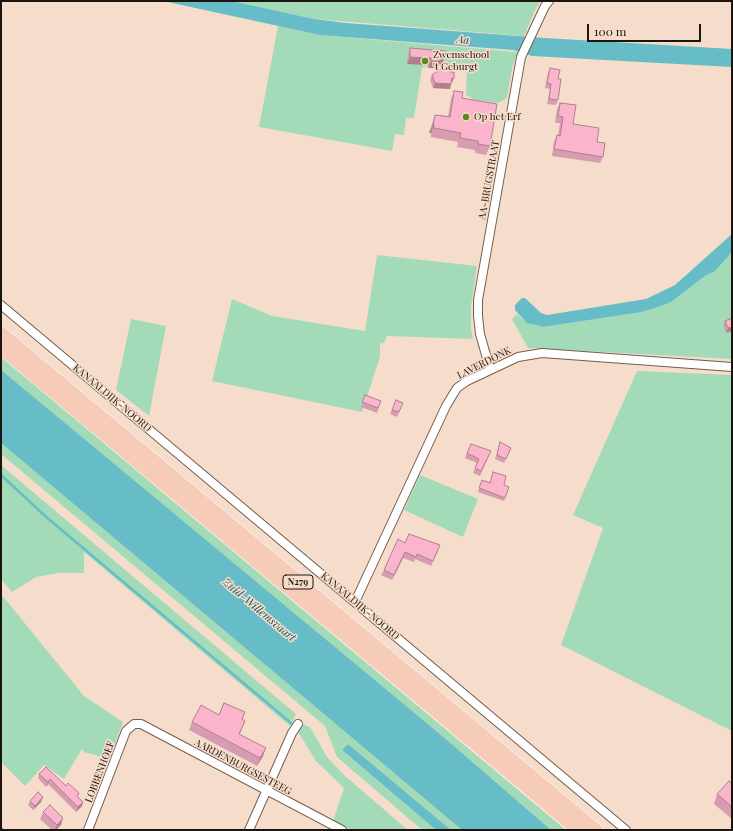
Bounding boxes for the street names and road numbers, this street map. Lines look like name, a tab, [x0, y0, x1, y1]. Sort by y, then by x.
street label: AA-BRUGSTRAAT	[476, 139, 502, 221]
street label: LAVERDONK	[455, 344, 513, 382]
street label: KANAALDIJK-NOORD	[70, 362, 154, 434]
street label: KANAALDIJK-NOORD	[318, 570, 402, 642]
road number: N279	[283, 575, 313, 589]
street label: AARDENBURGSESTEEG	[193, 736, 293, 798]
street label: LOBBENHOEF	[83, 739, 117, 805]

